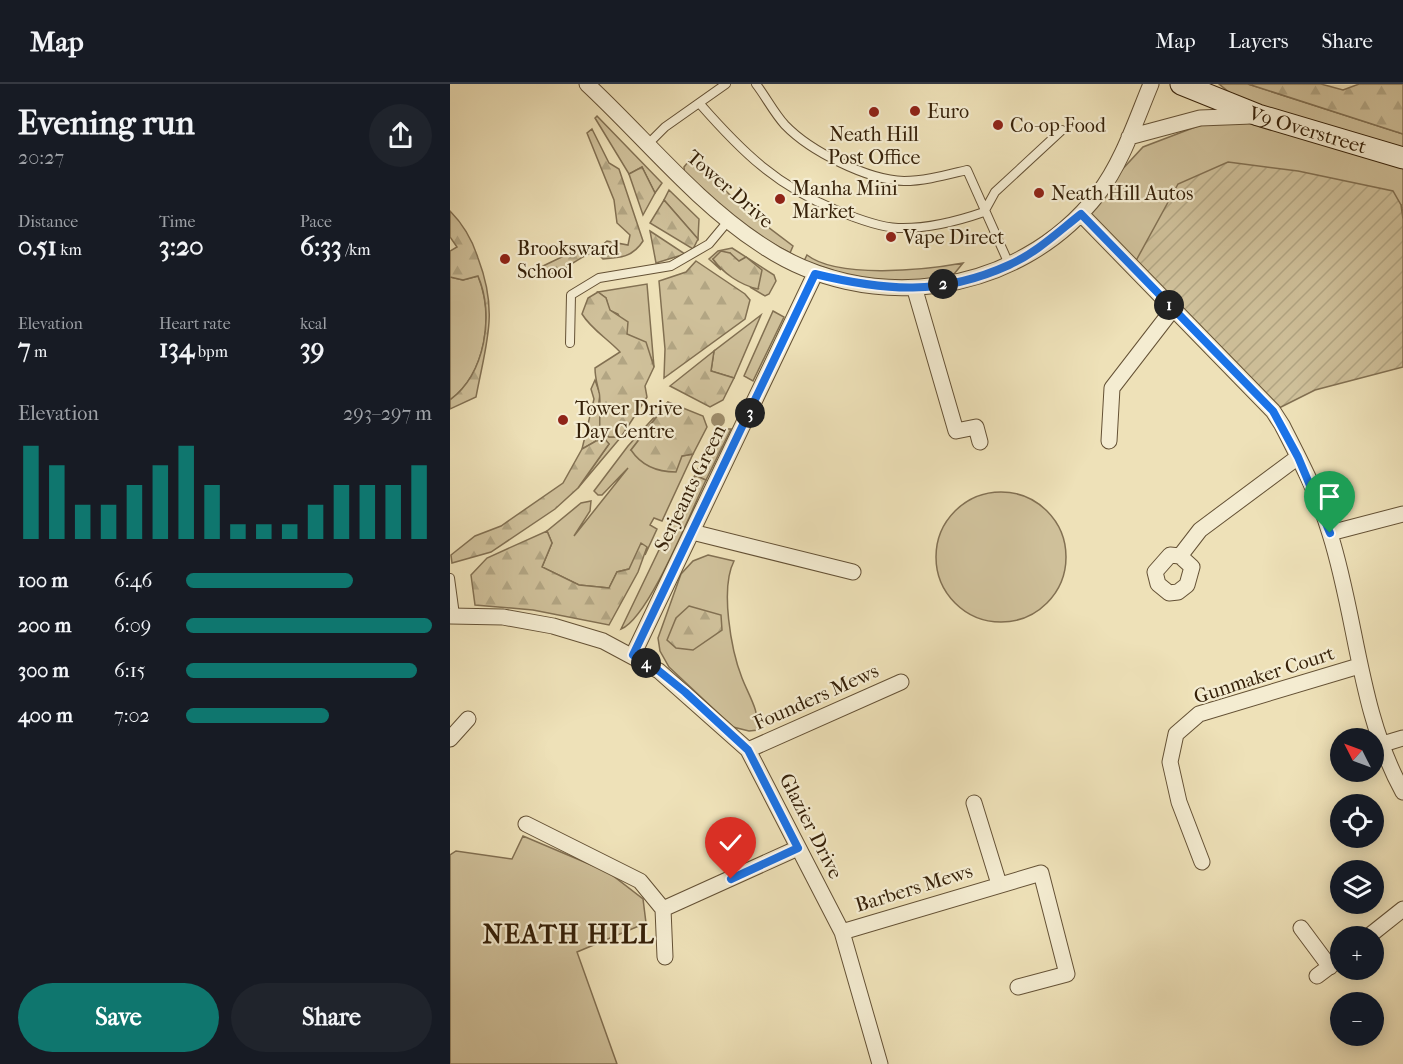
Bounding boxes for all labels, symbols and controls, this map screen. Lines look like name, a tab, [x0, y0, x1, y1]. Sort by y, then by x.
text: Map	[30, 25, 84, 58]
text: Map	[1155, 29, 1196, 53]
text: Layers	[1229, 29, 1288, 53]
text: Share	[1321, 29, 1373, 53]
place label: Euro	[927, 100, 969, 123]
street label: V9 Overstreet	[1245, 101, 1369, 158]
text: Evening run	[18, 104, 195, 143]
button: share	[369, 104, 432, 167]
marker: Euro	[908, 104, 922, 118]
marker: Neath Hill Post Office	[867, 105, 881, 119]
place label: Co-op Food	[1010, 114, 1107, 137]
marker: Co-op Food	[991, 118, 1005, 132]
place label: Neath Hill Post Office	[828, 123, 920, 169]
street label: Tower Drive	[682, 145, 778, 233]
text: 20:27	[18, 146, 64, 169]
place label: Manha Mini Market	[792, 177, 898, 223]
place label: Neath Hill Autos	[1051, 182, 1193, 205]
marker: Neath Hill Autos	[1032, 186, 1046, 200]
marker: Manha Mini Market	[773, 192, 787, 206]
text: Distance	[18, 212, 78, 231]
text: Time	[159, 212, 195, 231]
text: Pace	[300, 212, 332, 231]
place label: Vape Direct	[902, 226, 1004, 249]
marker: Vape Direct	[884, 230, 898, 244]
text: 0.51	[18, 231, 57, 262]
text: 3:20	[159, 231, 204, 262]
text: 6:33	[300, 231, 342, 262]
place label: Brooksward School	[517, 237, 620, 283]
text: km	[57, 240, 82, 259]
text: /km	[342, 240, 371, 259]
marker: Brooksward School	[498, 252, 512, 266]
pin: 2	[928, 269, 958, 299]
text: 2	[939, 274, 947, 293]
pin: 1	[1154, 290, 1184, 320]
text: 1	[1166, 295, 1172, 314]
text: Elevation	[18, 314, 83, 333]
text: Heart rate	[159, 314, 231, 333]
text: kcal	[300, 314, 327, 333]
text: 7	[18, 333, 31, 364]
text: 134	[159, 333, 194, 364]
text: 39	[300, 333, 324, 364]
text: m	[31, 342, 47, 361]
text: bpm	[194, 342, 228, 361]
place label: Tower Drive Day Centre	[575, 397, 683, 443]
pin: 3	[735, 398, 765, 428]
text: Elevation	[18, 402, 99, 425]
text: 293–297 m	[343, 402, 432, 425]
text: 3	[747, 403, 753, 422]
marker: Tower Drive Day Centre	[556, 413, 570, 427]
street label: Serjeants Green	[650, 421, 731, 555]
pin	[1304, 471, 1355, 533]
icon: arrive	[1313, 480, 1346, 513]
text: 100 m	[18, 569, 68, 592]
text: 6:46	[114, 569, 152, 592]
text: 200 m	[18, 614, 71, 637]
text: 6:09	[114, 614, 151, 637]
street label: Gunmaker Court	[1191, 641, 1337, 709]
pin: 4	[631, 648, 661, 678]
text: 4	[641, 653, 651, 672]
text: 300 m	[18, 659, 69, 682]
text: 6:15	[114, 659, 145, 682]
street label: Founders Mews	[750, 659, 882, 735]
text: 400 m	[18, 704, 73, 727]
text: 7:02	[114, 704, 150, 727]
north arrow	[1330, 728, 1384, 782]
map controls	[1330, 728, 1384, 1046]
street label: Glazier Drive	[775, 769, 847, 883]
button: locate	[1330, 794, 1384, 848]
pin	[705, 817, 756, 879]
icon: check	[714, 826, 747, 859]
street label: Barbers Mews	[853, 859, 975, 917]
button: layers	[1330, 860, 1384, 914]
district label: NEATH HILL	[483, 919, 655, 950]
button: +	[1330, 926, 1384, 980]
button: Save	[18, 983, 219, 1052]
button: Share	[231, 983, 432, 1052]
button: −	[1330, 992, 1384, 1046]

